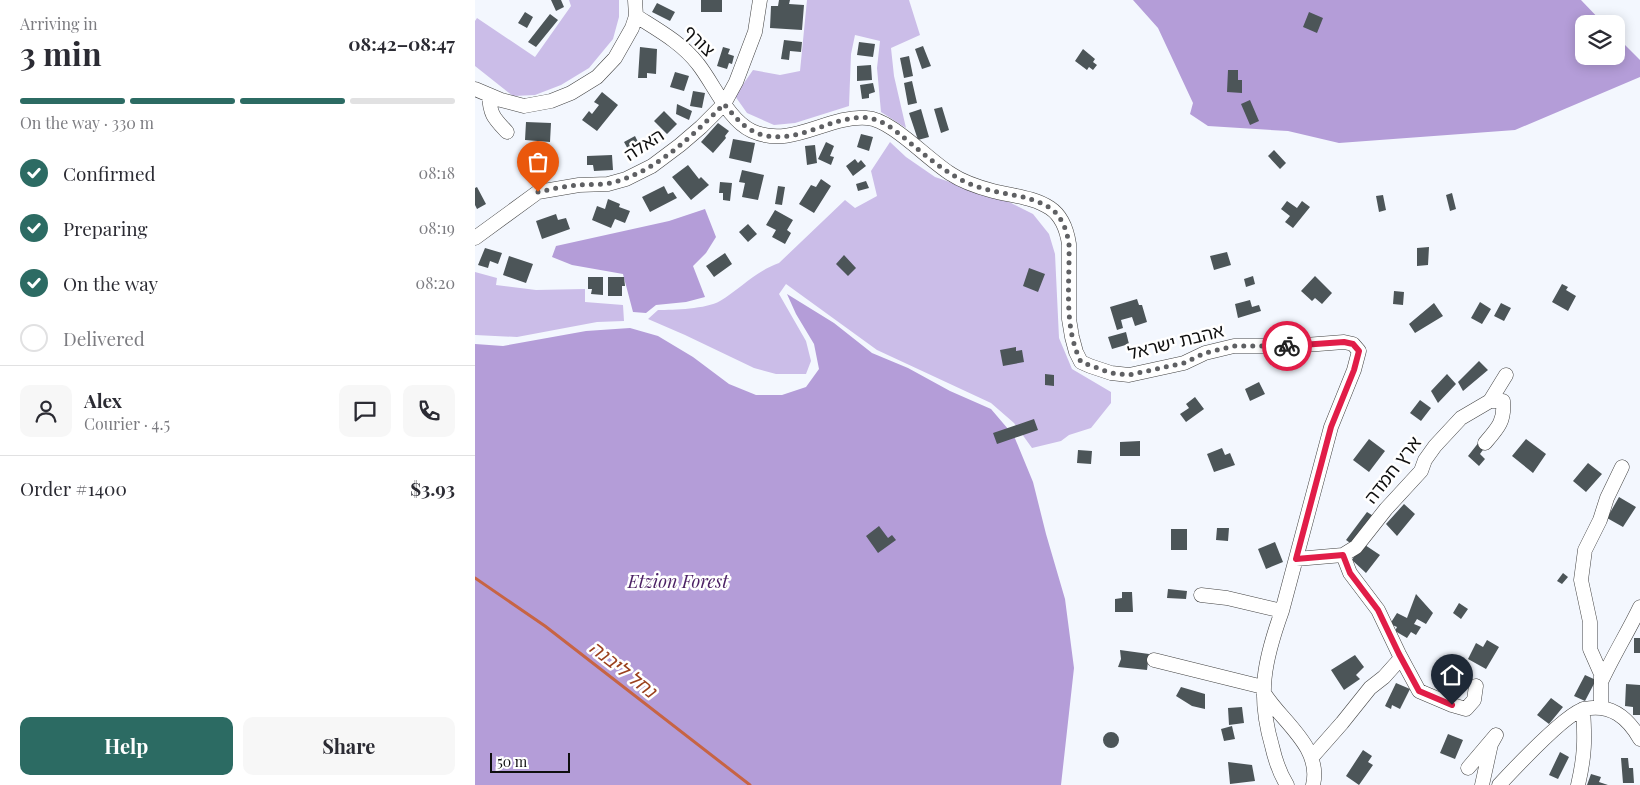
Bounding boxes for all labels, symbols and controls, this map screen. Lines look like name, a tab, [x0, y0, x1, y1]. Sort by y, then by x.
text: Arriving in	[20, 13, 98, 34]
map controls	[1575, 15, 1625, 65]
button: layers	[1575, 15, 1625, 65]
street label: צורף	[679, 19, 721, 61]
text: 08:42–08:47	[348, 30, 455, 56]
text: 3 min	[20, 31, 102, 74]
text: On the way · 330 m	[20, 112, 154, 133]
street label: האלה	[619, 122, 668, 166]
pin	[517, 141, 559, 192]
icon: bag	[524, 148, 552, 176]
icon: check	[20, 159, 48, 187]
text: Confirmed	[63, 160, 156, 186]
text: 08:18	[419, 162, 455, 183]
icon: check	[20, 214, 48, 242]
text: Preparing	[63, 215, 148, 241]
text: 08:19	[419, 217, 455, 238]
icon: check	[20, 269, 48, 297]
text: On the way	[63, 270, 158, 296]
text: 08:20	[416, 272, 455, 293]
street label: אהבת ישראל	[1125, 318, 1226, 365]
courier	[1262, 321, 1312, 371]
text: Delivered	[63, 325, 145, 351]
icon: bike	[1273, 332, 1301, 360]
button: person	[20, 385, 72, 437]
button: chat	[339, 385, 391, 437]
button: phone	[403, 385, 455, 437]
text: Alex	[84, 387, 122, 413]
text: Courier · 4.5	[84, 413, 170, 434]
street label: ארץ חמדה	[1358, 431, 1426, 508]
text: Order #1400	[20, 475, 127, 501]
text: $3.93	[410, 475, 455, 501]
park label: Etzion Forest	[627, 569, 729, 593]
water label: נחל ליבנה	[585, 634, 664, 704]
pin	[1431, 654, 1473, 705]
icon: home	[1438, 661, 1466, 689]
button: Help	[20, 717, 233, 775]
button: Share	[243, 717, 455, 775]
scale bar	[490, 750, 570, 773]
text: 50 m	[497, 752, 527, 771]

